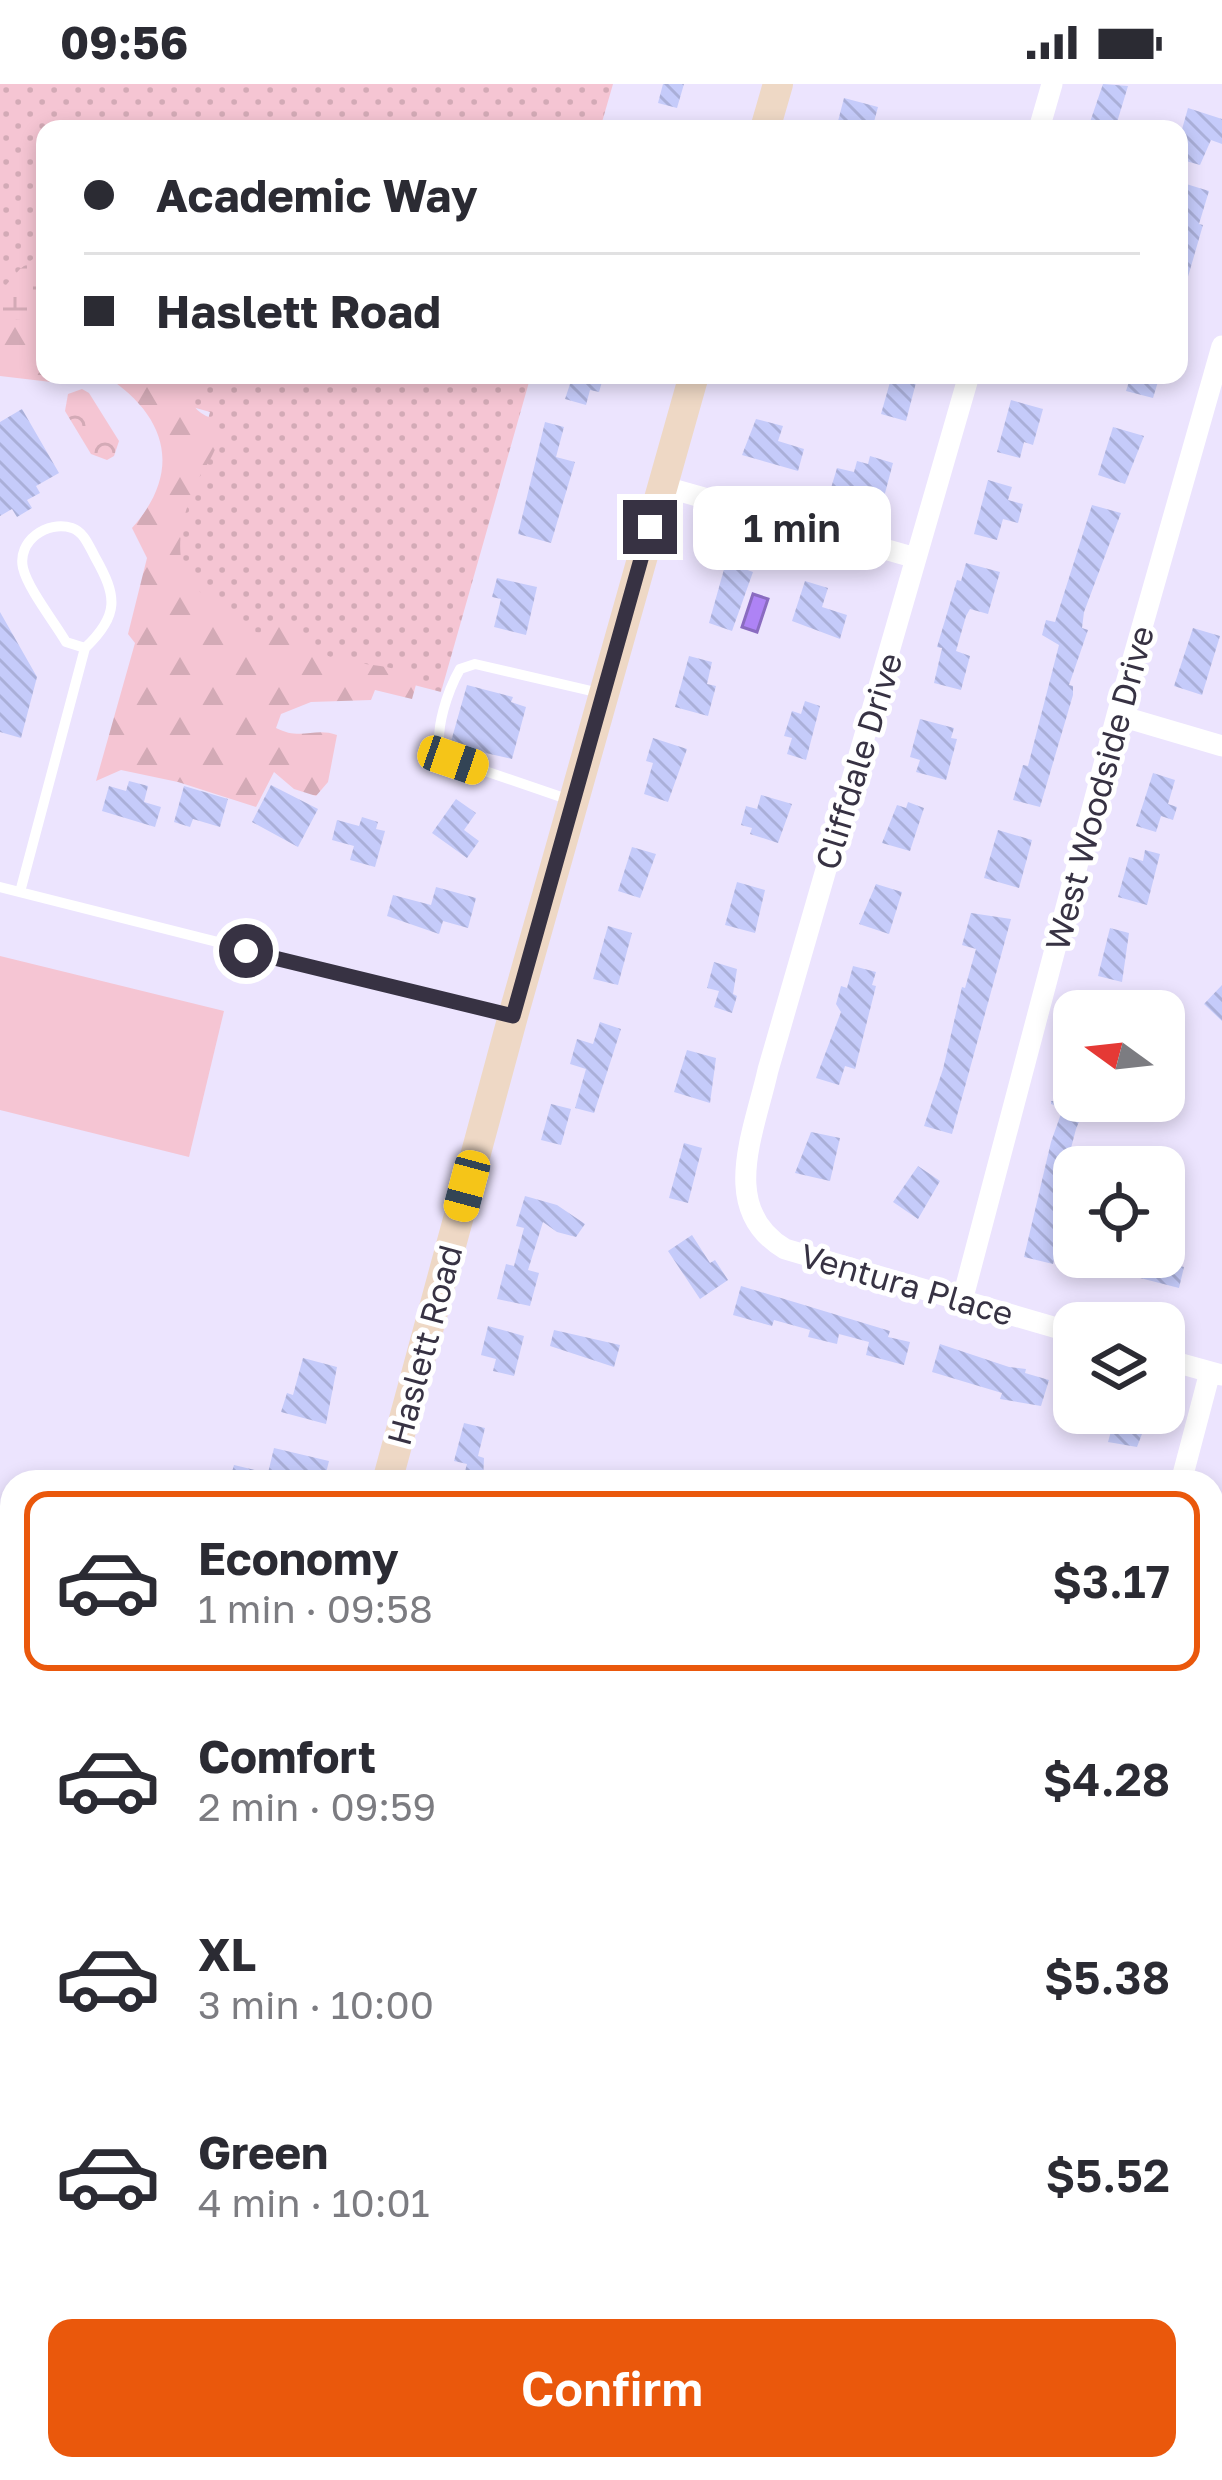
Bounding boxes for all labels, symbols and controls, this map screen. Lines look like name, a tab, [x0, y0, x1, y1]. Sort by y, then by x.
text: 09:56	[60, 15, 188, 69]
text: Academic Way	[156, 168, 478, 222]
text: Haslett Road	[156, 284, 441, 338]
callout: 1 min	[692, 485, 890, 569]
route end	[623, 500, 677, 554]
text: 1 min	[743, 504, 841, 551]
street label: West Woodside Drive	[1037, 621, 1161, 955]
street label: Cliffdale Drive	[807, 648, 909, 874]
car	[413, 731, 493, 789]
route start	[219, 924, 273, 978]
north arrow	[1053, 990, 1185, 1122]
map controls	[1053, 990, 1185, 1434]
button: locate	[1053, 1146, 1185, 1278]
car	[440, 1147, 494, 1225]
street label: Ventura Place	[796, 1235, 1018, 1333]
street label: Haslett Road	[379, 1241, 469, 1449]
button: layers	[1053, 1302, 1185, 1434]
icon: car	[54, 1527, 162, 1635]
text: Economy	[198, 1531, 399, 1585]
text: $3.17	[1052, 1554, 1170, 1608]
text: 1 min · 09:58	[198, 1585, 433, 1632]
icon: car	[54, 1725, 162, 1833]
text: Comfort	[198, 1729, 376, 1783]
text: $4.28	[1043, 1752, 1170, 1806]
text: 2 min · 09:59	[198, 1783, 436, 1830]
icon: car	[54, 1923, 162, 2031]
text: XL	[198, 1927, 256, 1981]
text: $5.38	[1044, 1950, 1170, 2004]
text: 3 min · 10:00	[198, 1981, 434, 2028]
icon: car	[54, 2121, 162, 2229]
text: Green	[198, 2125, 328, 2179]
text: $5.52	[1046, 2148, 1170, 2202]
text: 4 min · 10:01	[198, 2179, 430, 2226]
button: Confirm	[48, 2319, 1176, 2457]

